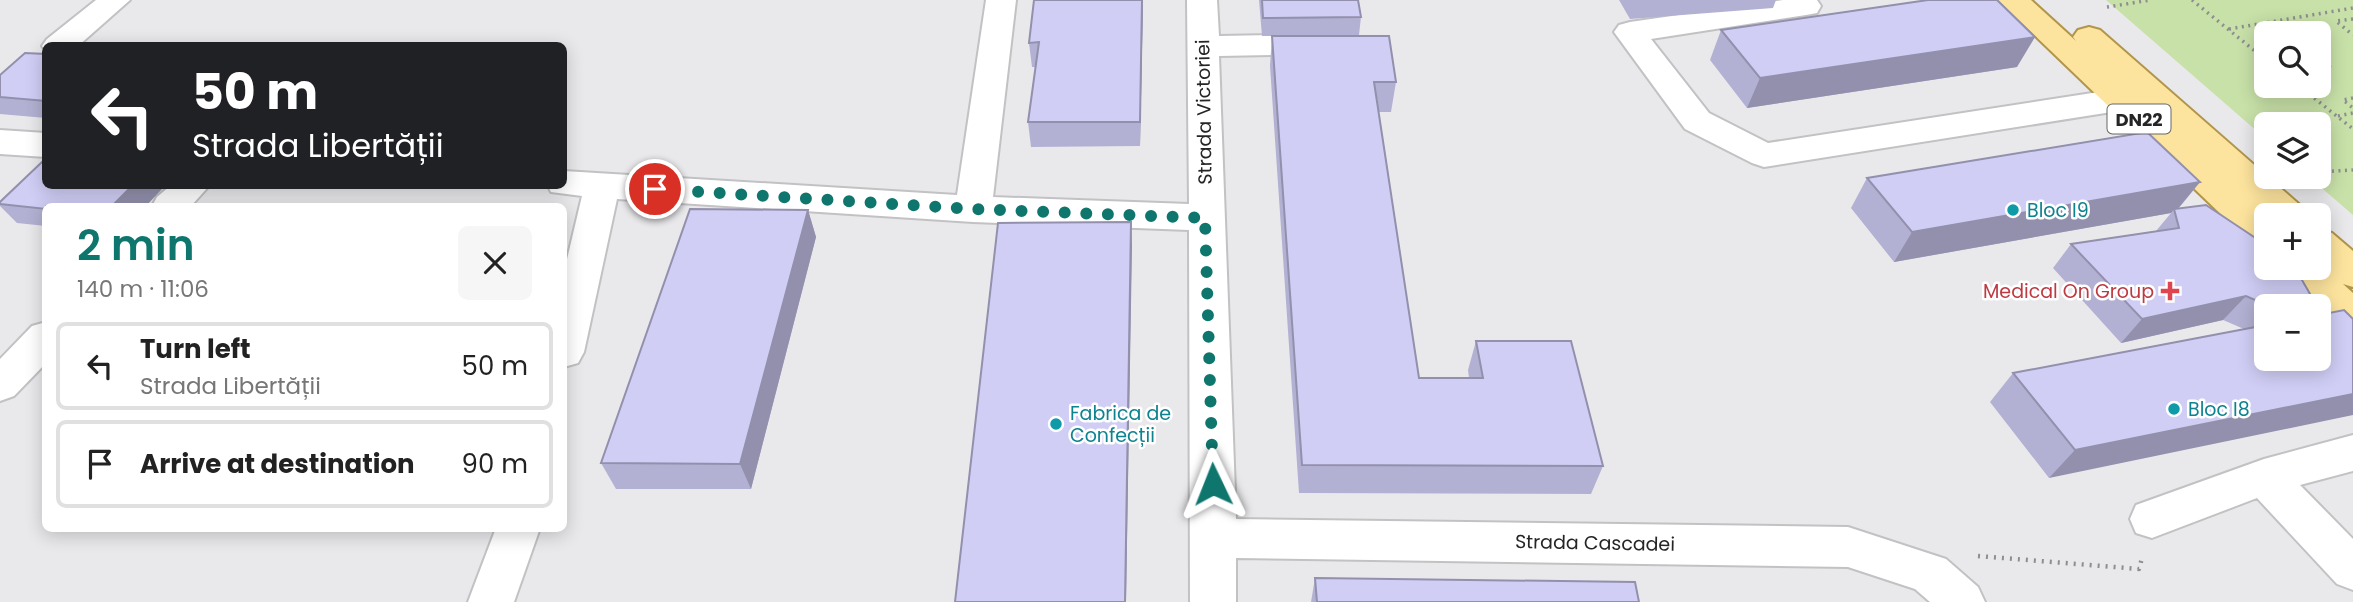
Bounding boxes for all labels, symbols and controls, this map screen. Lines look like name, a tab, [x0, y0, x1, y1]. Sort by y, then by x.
map controls	[2254, 21, 2331, 371]
button: search	[2254, 21, 2331, 98]
street label: Strada Victoriei	[1189, 39, 1219, 185]
text: 50 m	[192, 58, 318, 126]
icon: left	[77, 70, 168, 161]
road number: DN22	[2108, 104, 2170, 134]
button: layers	[2254, 112, 2331, 189]
text: Strada Libertății	[192, 123, 444, 168]
pin	[625, 159, 685, 219]
icon: arrive	[636, 170, 674, 208]
place label: Bloc I9	[2027, 197, 2089, 224]
marker: Bloc I9	[2005, 202, 2021, 218]
button: +	[2254, 203, 2331, 280]
text: 2 min	[77, 216, 195, 275]
button: close	[458, 226, 532, 300]
text: 140 m · 11:06	[77, 273, 209, 305]
place label: Medical On Group	[1983, 278, 2154, 305]
marker: Medical On Group	[2160, 281, 2180, 301]
button: −	[2254, 294, 2331, 371]
text: Turn left	[140, 331, 251, 367]
icon: left	[81, 347, 119, 385]
text: 50 m	[462, 348, 528, 384]
text: Strada Libertății	[140, 370, 321, 402]
place label: Bloc I8	[2188, 396, 2250, 423]
place label: Fabrica de Confecții	[1070, 400, 1171, 449]
marker: Bloc I8	[2166, 401, 2182, 417]
marker: Fabrica de Confecții	[1048, 416, 1064, 432]
icon: arrive	[81, 445, 119, 483]
text: Arrive at destination	[140, 446, 415, 482]
text: 90 m	[462, 446, 528, 482]
position arrow	[1176, 447, 1250, 521]
street label: Strada Cascadei	[1515, 528, 1675, 558]

